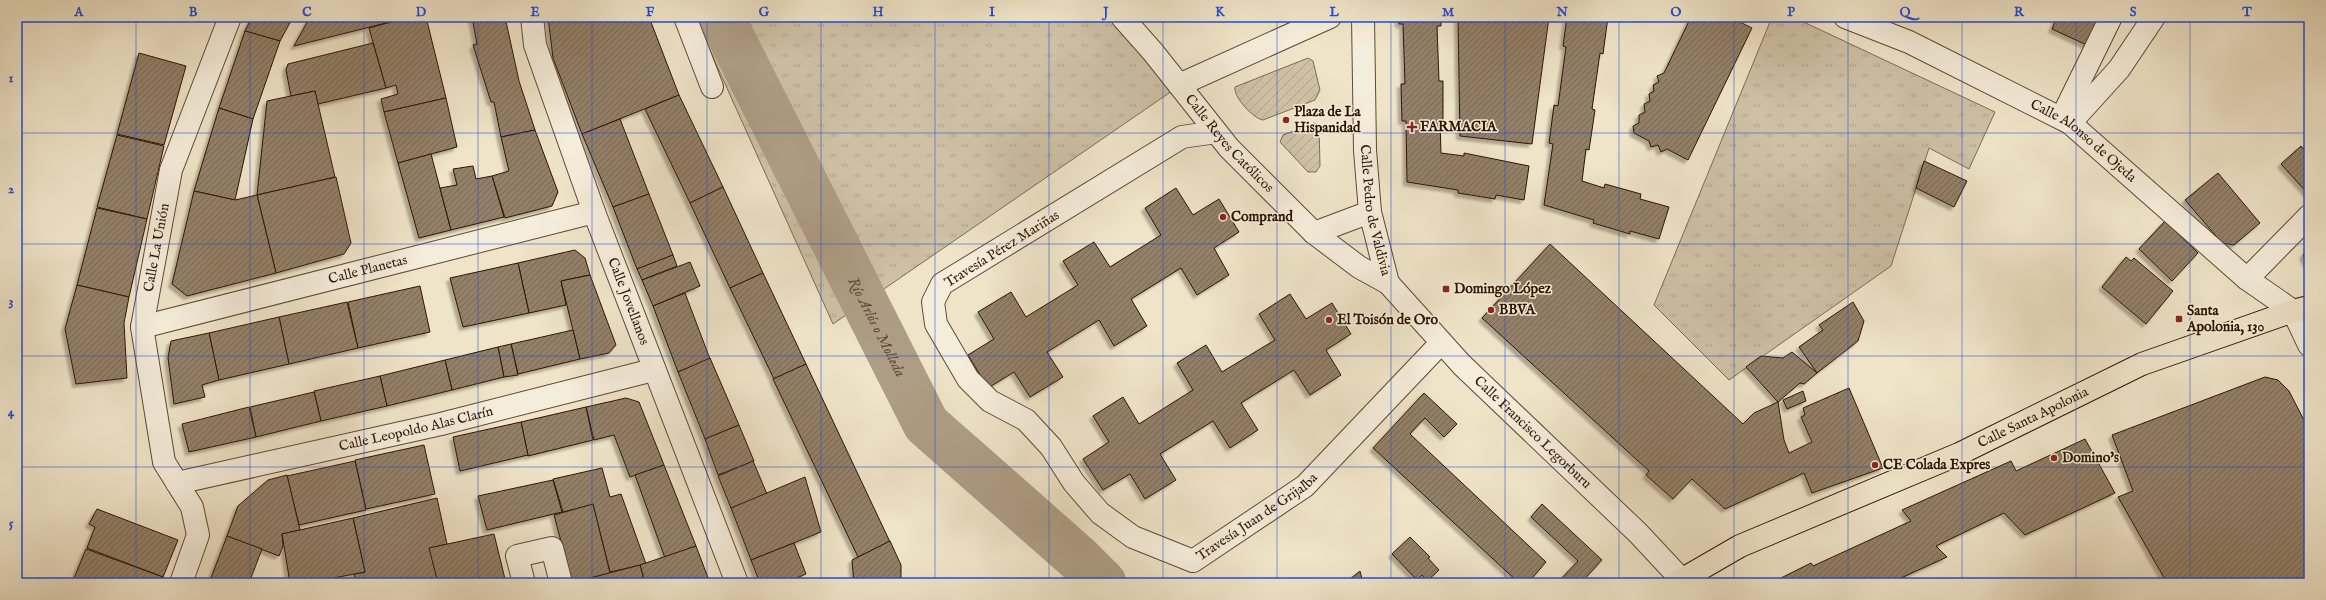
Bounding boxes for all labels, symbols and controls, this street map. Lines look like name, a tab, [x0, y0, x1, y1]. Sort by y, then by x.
text: A	[74, 4, 85, 21]
text: B	[189, 4, 198, 21]
text: C	[302, 4, 312, 21]
text: D	[416, 4, 427, 21]
text: E	[530, 4, 540, 21]
text: F	[646, 4, 655, 21]
text: G	[759, 4, 770, 21]
text: H	[872, 4, 884, 21]
text: I	[989, 4, 995, 21]
text: J	[1101, 4, 1109, 21]
text: K	[1215, 4, 1225, 21]
text: L	[1328, 4, 1339, 21]
text: M	[1442, 4, 1455, 21]
text: N	[1555, 4, 1568, 21]
text: O	[1671, 4, 1682, 21]
text: P	[1787, 4, 1795, 21]
text: Q	[1900, 4, 1920, 21]
text: R	[2014, 4, 2025, 21]
text: S	[2130, 4, 2137, 21]
text: T	[2241, 4, 2252, 21]
text: 1	[9, 70, 14, 87]
street label: Calle Reyes Católicos	[1181, 91, 1278, 197]
street label: Calle Alonso de Ojeda	[2027, 95, 2141, 187]
place label: Plaza de La Hispanidad	[1294, 103, 1361, 137]
marker: Plaza de La Hispanidad	[1281, 115, 1291, 125]
place label: FARMACIA	[1420, 118, 1498, 136]
marker: FARMACIA	[1407, 122, 1417, 132]
street label: Calle Pedro de Valdivia	[1356, 144, 1395, 278]
text: 2	[8, 181, 14, 198]
street label: Calle La Unión	[140, 201, 174, 294]
street label: Travesía Pérez Mariñas	[941, 206, 1063, 292]
place label: Comprand	[1231, 208, 1294, 226]
marker: Comprand	[1218, 212, 1228, 222]
street label: Calle Planetas	[326, 251, 409, 288]
street label: Calle Jovellanos	[603, 255, 653, 348]
water label: Río Arlós o Molleda	[844, 274, 910, 380]
place label: Domingo López	[1454, 280, 1552, 298]
marker: Domingo López	[1441, 284, 1451, 294]
text: 3	[9, 293, 14, 310]
place label: BBVA	[1499, 301, 1537, 319]
place label: Santa Apolonia, 130	[2186, 302, 2264, 336]
marker: BBVA	[1486, 305, 1496, 315]
place label: El Toisón de Oro	[1337, 311, 1438, 329]
marker: Santa Apolonia, 130	[2174, 314, 2184, 324]
marker: El Toisón de Oro	[1324, 315, 1334, 325]
street label: Calle Francisco Legorburu	[1470, 372, 1595, 493]
street label: Calle Santa Apolonia	[1975, 382, 2092, 452]
street label: Calle Leopoldo Alas Clarín	[337, 402, 495, 456]
text: 4	[8, 404, 15, 421]
place label: Domino's	[2062, 449, 2119, 467]
marker: Domino's	[2049, 453, 2059, 463]
place label: CE Colada Expres	[1883, 456, 1990, 474]
marker: CE Colada Expres	[1870, 460, 1880, 470]
street label: Travesía Juan de Grijalba	[1193, 468, 1322, 565]
text: 5	[9, 515, 14, 532]

